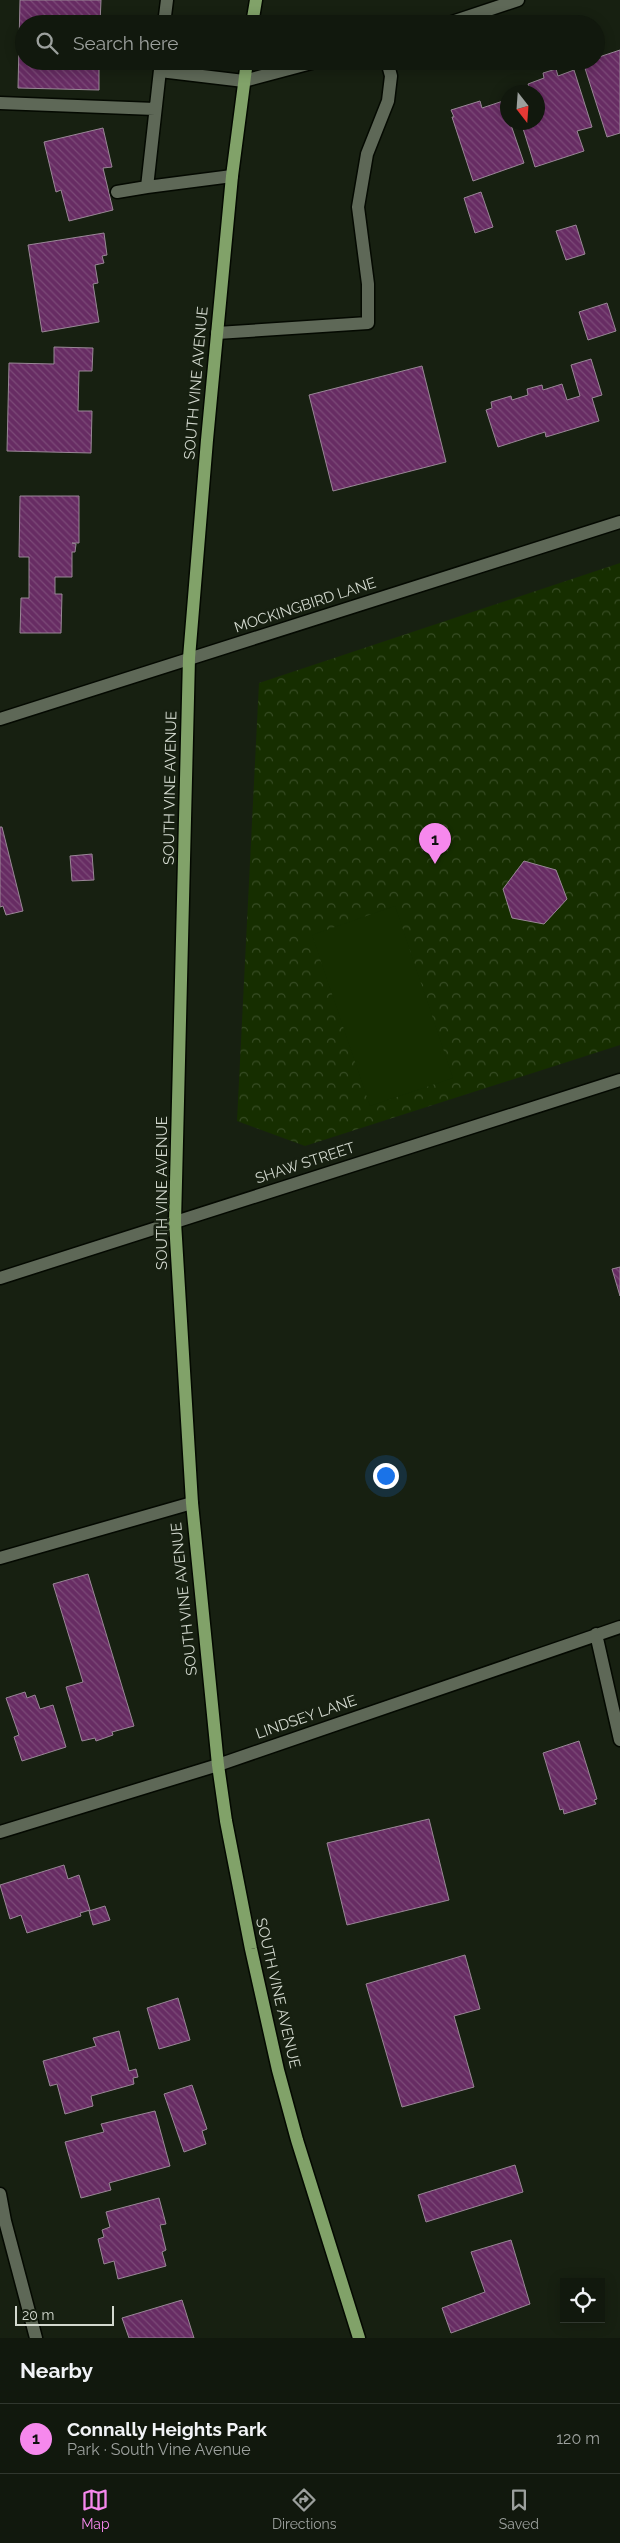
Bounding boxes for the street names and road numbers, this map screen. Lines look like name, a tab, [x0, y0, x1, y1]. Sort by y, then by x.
street label: SOUTH VINE AVENUE	[180, 306, 212, 460]
street label: MOCKINGBIRD LANE	[232, 574, 378, 636]
street label: SOUTH VINE AVENUE	[160, 711, 180, 865]
street label: SOUTH VINE AVENUE	[153, 1116, 171, 1270]
street label: SHAW STREET	[253, 1138, 357, 1188]
street label: SOUTH VINE AVENUE	[167, 1522, 201, 1676]
street label: LINDSEY LANE	[253, 1691, 359, 1743]
street label: SOUTH VINE AVENUE	[252, 1916, 304, 2070]

